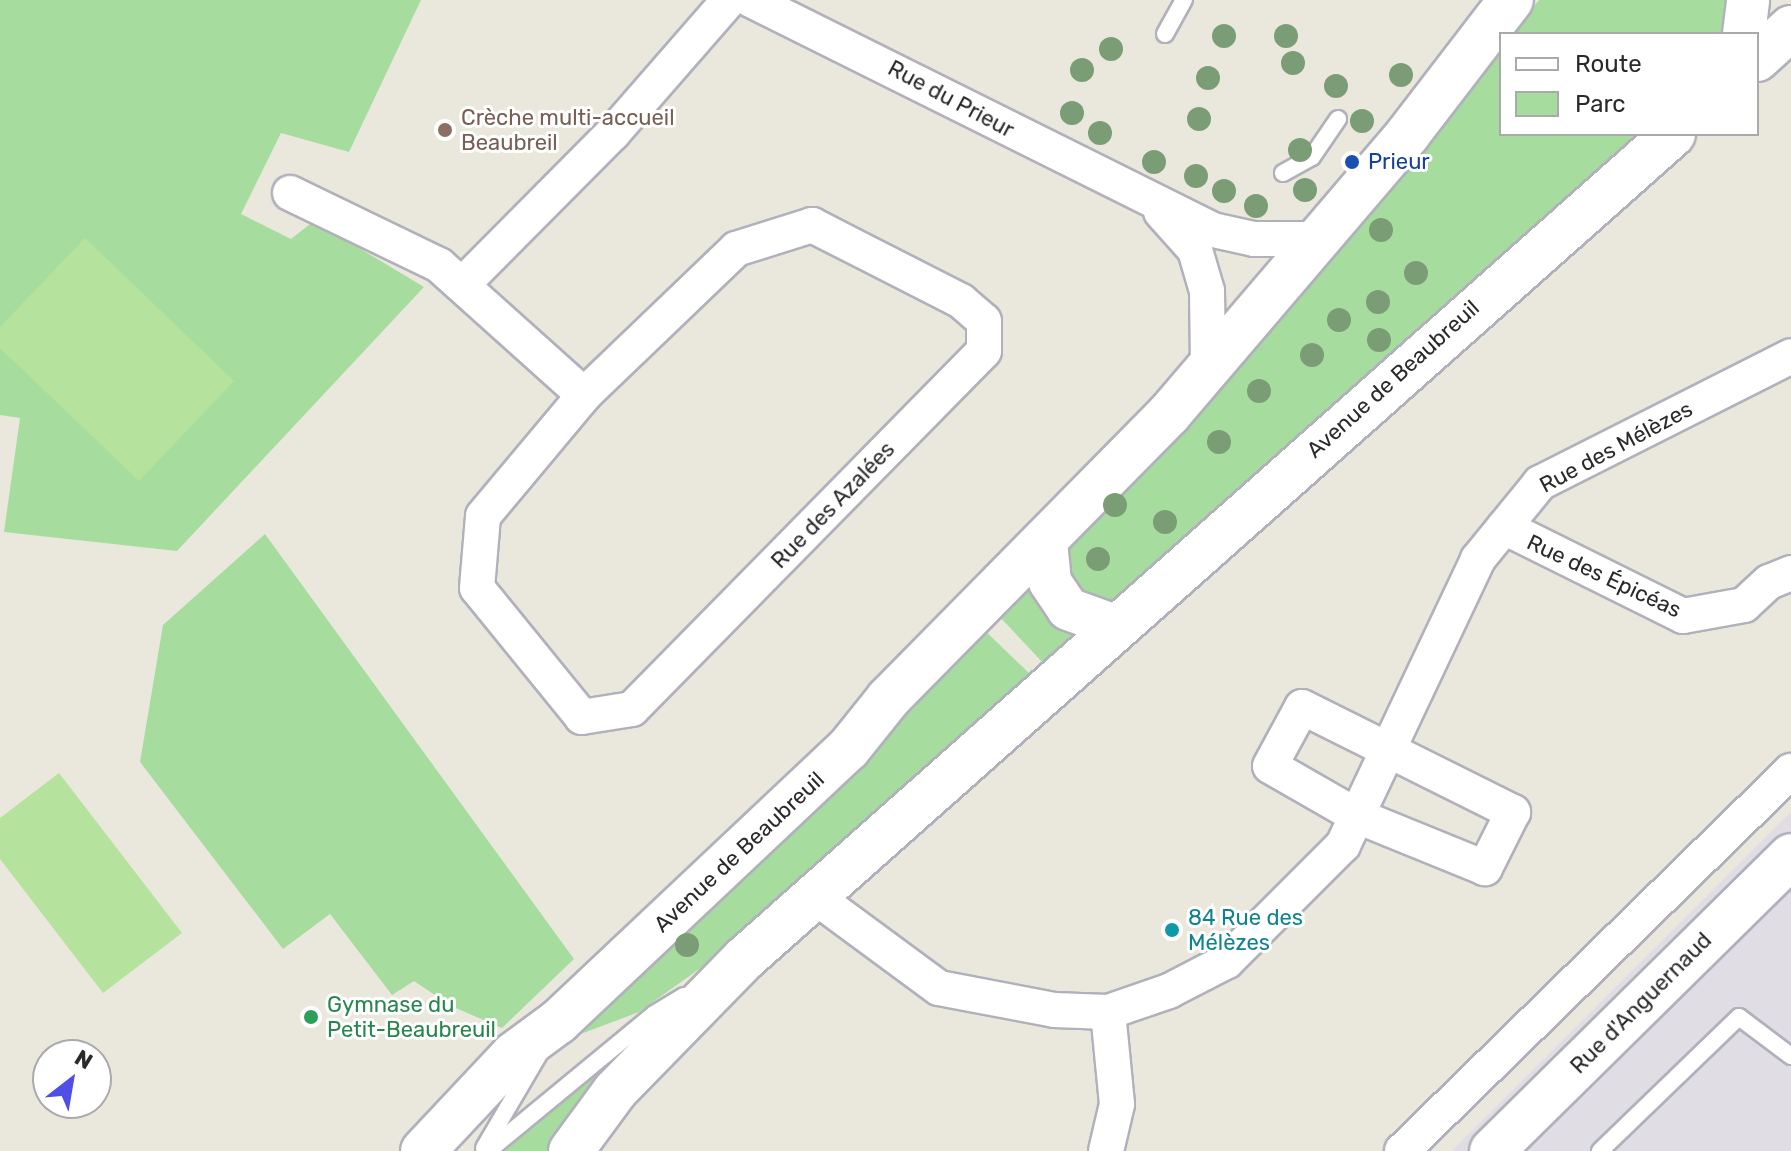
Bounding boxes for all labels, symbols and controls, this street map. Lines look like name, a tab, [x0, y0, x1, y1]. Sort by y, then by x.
legend	[1499, 32, 1759, 136]
text: Route	[1575, 50, 1642, 78]
street label: Rue du Prieur	[884, 55, 1018, 143]
text: Parc	[1575, 90, 1626, 118]
place label: Crèche multi-accueil Beaubreil	[461, 104, 675, 156]
marker: Crèche multi-accueil Beaubreil	[436, 121, 454, 139]
place label: Prieur	[1368, 149, 1430, 175]
marker: Prieur	[1343, 153, 1361, 171]
street label: Avenue de Beaubreuil	[1301, 295, 1485, 463]
street label: Rue des Mélèzes	[1535, 396, 1697, 498]
street label: Rue des Azalées	[766, 436, 900, 574]
street label: Rue des Épicéas	[1523, 529, 1685, 623]
street label: Avenue de Beaubreuil	[648, 766, 830, 938]
place label: 84 Rue des Mélèzes	[1188, 904, 1303, 956]
marker: 84 Rue des Mélèzes	[1163, 921, 1181, 939]
street label: Rue d'Anguernaud	[1565, 927, 1717, 1079]
place label: Gymnase du Petit-Beaubreuil	[327, 991, 496, 1042]
marker: Gymnase du Petit-Beaubreuil	[302, 1008, 320, 1026]
north arrow	[32, 1039, 112, 1119]
text: N	[70, 1044, 97, 1075]

